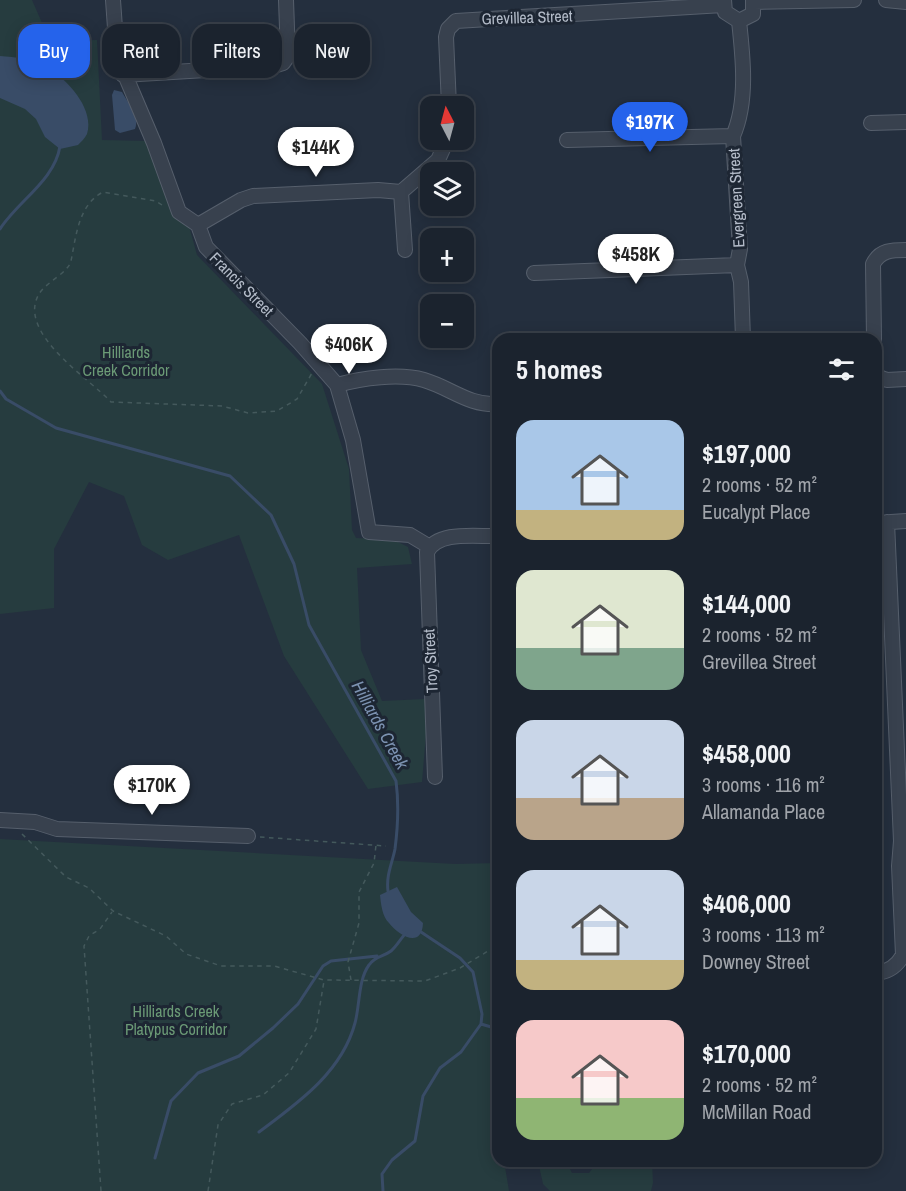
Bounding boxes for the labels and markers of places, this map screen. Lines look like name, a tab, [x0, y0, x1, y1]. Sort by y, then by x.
pin: $197K	[608, 102, 692, 153]
pin: $144K	[274, 127, 358, 178]
pin: $458K	[594, 234, 678, 285]
pin: $406K	[307, 324, 391, 375]
pin: $170K	[110, 765, 194, 816]

